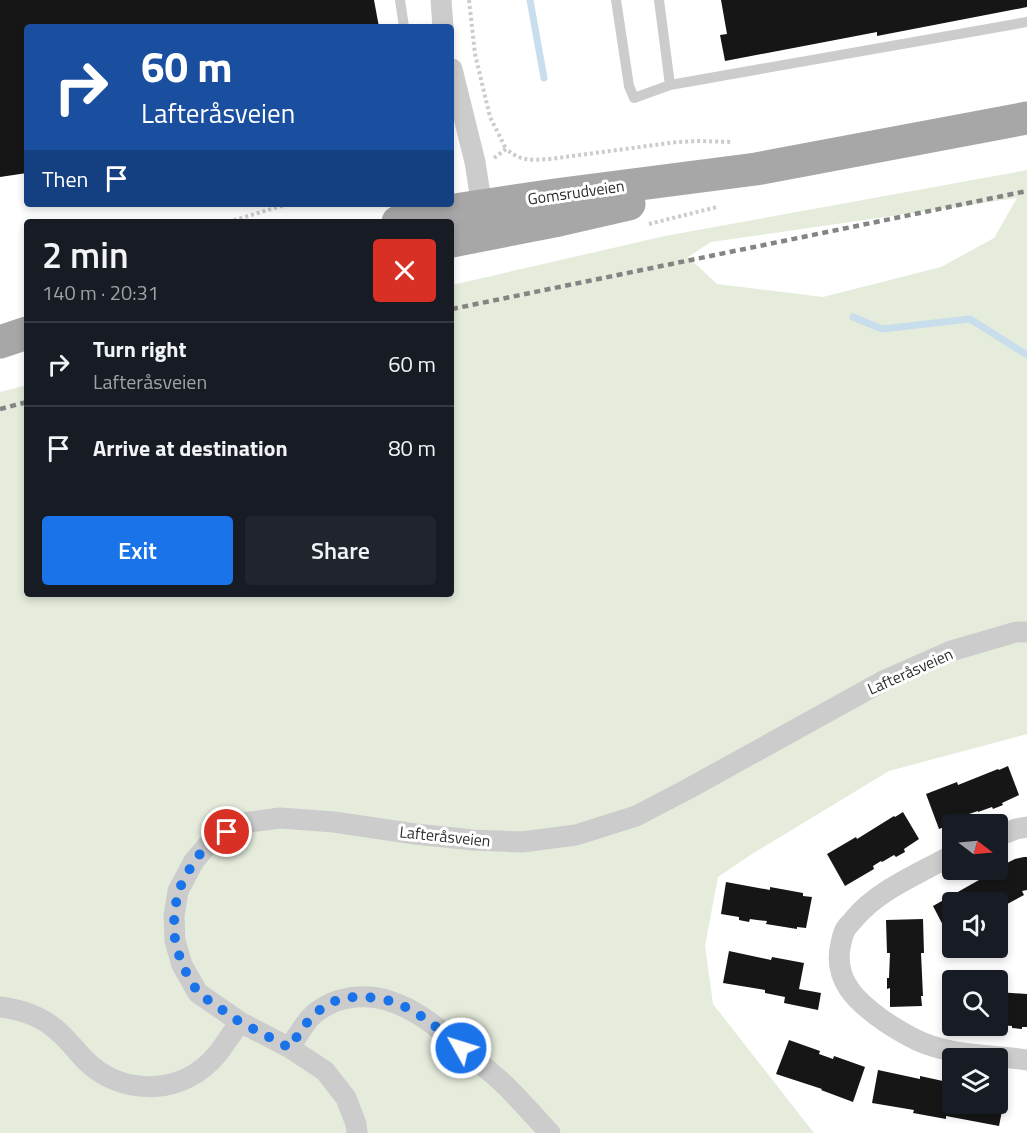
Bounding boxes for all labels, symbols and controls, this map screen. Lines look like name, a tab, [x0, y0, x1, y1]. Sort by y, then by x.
text: 60 m	[141, 34, 233, 98]
icon: right	[42, 48, 120, 126]
text: Lafteråsveien	[141, 92, 295, 133]
text: Then	[42, 162, 88, 196]
icon: arrive	[100, 162, 133, 195]
street label: Gomsrudveien	[526, 173, 626, 211]
text: 2 min	[42, 227, 129, 282]
button: close	[373, 239, 436, 302]
text: 140 m · 20:31	[42, 277, 159, 308]
text: Turn right	[93, 332, 187, 366]
text: 60 m	[388, 347, 436, 381]
icon: right	[42, 348, 75, 381]
text: Lafteråsveien	[93, 366, 207, 397]
text: Arrive at destination	[93, 431, 288, 465]
text: 80 m	[388, 431, 436, 465]
icon: arrive	[42, 432, 75, 465]
button: Exit	[42, 516, 233, 585]
button: Share	[245, 516, 436, 585]
street label: Lafteråsveien	[863, 641, 957, 701]
pin	[201, 806, 252, 857]
north arrow	[942, 814, 1008, 880]
map controls	[942, 814, 1008, 1114]
icon: arrive	[210, 815, 243, 848]
street label: Lafteråsveien	[398, 819, 492, 853]
button: sound	[942, 892, 1008, 958]
button: search	[942, 970, 1008, 1036]
position arrow	[429, 1016, 493, 1080]
button: layers	[942, 1048, 1008, 1114]

